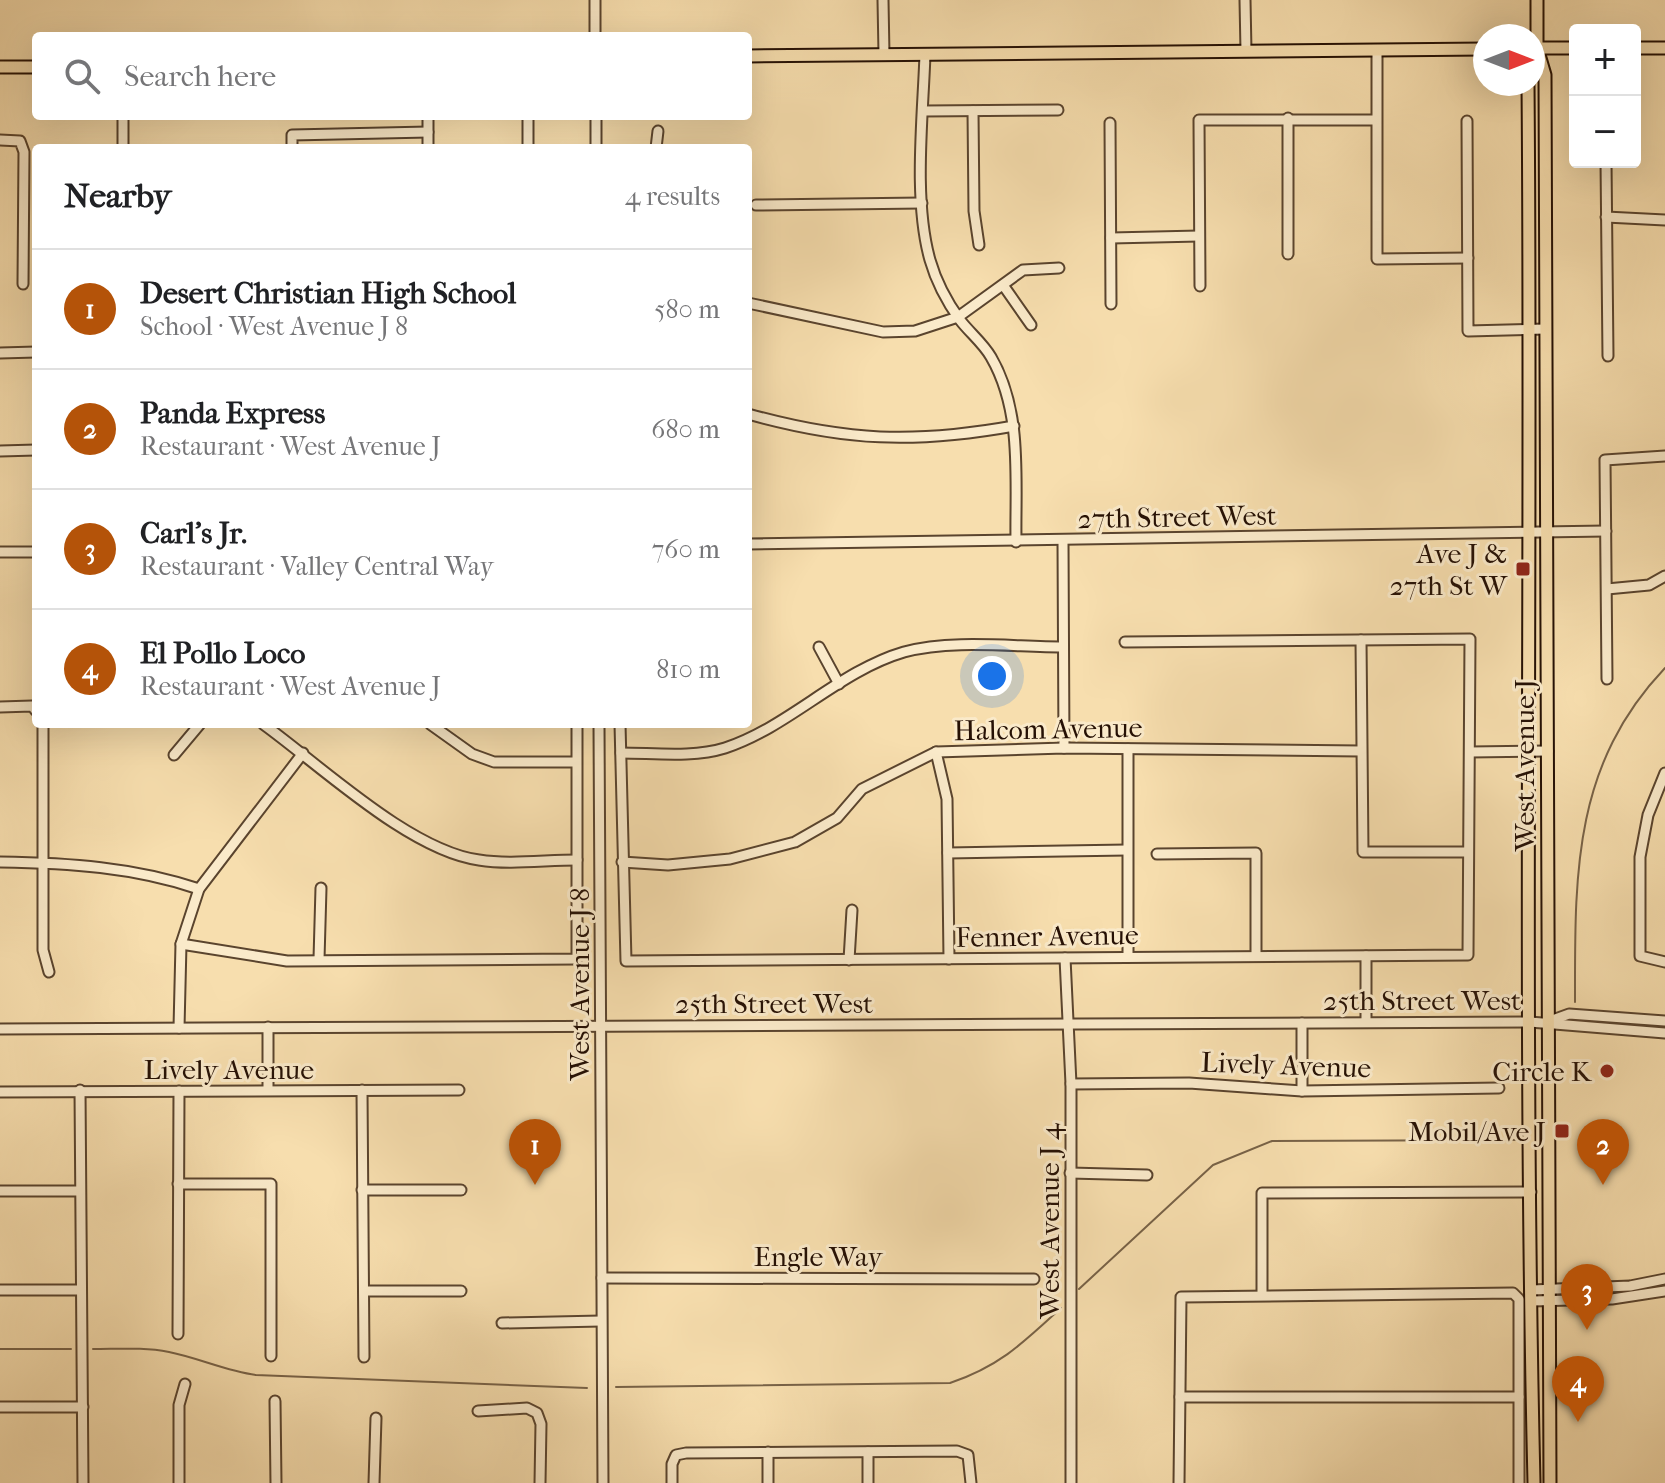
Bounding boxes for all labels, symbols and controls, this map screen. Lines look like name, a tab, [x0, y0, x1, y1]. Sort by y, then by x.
north arrow	[1473, 24, 1545, 96]
map controls	[1569, 24, 1641, 168]
button: +	[1569, 24, 1641, 96]
search box	[32, 32, 752, 120]
icon: search	[60, 54, 104, 98]
text: Search here	[124, 59, 276, 94]
button: −	[1569, 96, 1641, 168]
text: Nearby	[64, 176, 171, 216]
text: 4 results	[625, 181, 720, 212]
text: Desert Christian High School	[140, 276, 516, 311]
text: 1	[85, 294, 95, 325]
text: 580 m	[654, 294, 720, 325]
text: School · West Avenue J 8	[140, 311, 408, 342]
text: Panda Express	[140, 396, 325, 431]
text: 2	[83, 414, 97, 445]
text: 680 m	[651, 414, 720, 445]
text: Restaurant · West Avenue J	[140, 431, 441, 462]
street label: 27th Street West	[1077, 499, 1277, 535]
text: Carl's Jr.	[140, 516, 247, 551]
text: 3	[85, 534, 95, 565]
text: 760 m	[652, 534, 720, 565]
place label: Ave J & 27th St W	[1389, 537, 1509, 602]
text: Restaurant · Valley Central Way	[140, 551, 494, 582]
marker: Ave J & 27th St W	[1514, 560, 1532, 578]
text: El Pollo Loco	[140, 636, 305, 671]
text: 4	[82, 654, 98, 685]
text: 810 m	[656, 654, 720, 685]
your location	[972, 656, 1012, 696]
text: Restaurant · West Avenue J	[140, 671, 441, 702]
street label: West Avenue J	[1508, 679, 1541, 852]
street label: Halcom Avenue	[953, 711, 1143, 747]
street label: West Avenue J 8	[563, 888, 596, 1081]
street label: Fenner Avenue	[955, 918, 1139, 954]
street label: 25th Street West	[1323, 984, 1521, 1017]
street label: 25th Street West	[675, 987, 873, 1020]
street label: Lively Avenue	[1200, 1046, 1372, 1084]
street label: Lively Avenue	[144, 1053, 314, 1086]
place label: Circle K	[1492, 1055, 1593, 1088]
marker: Circle K	[1598, 1062, 1616, 1080]
place label: Mobil/Ave J	[1408, 1115, 1546, 1148]
pin: 1	[509, 1119, 561, 1185]
pin: 2	[1577, 1119, 1629, 1185]
street label: West Avenue J 4	[1033, 1122, 1066, 1320]
marker: Mobil/Ave J	[1553, 1122, 1571, 1140]
street label: Engle Way	[754, 1240, 883, 1273]
pin: 3	[1561, 1264, 1613, 1330]
pin: 4	[1552, 1356, 1604, 1422]

